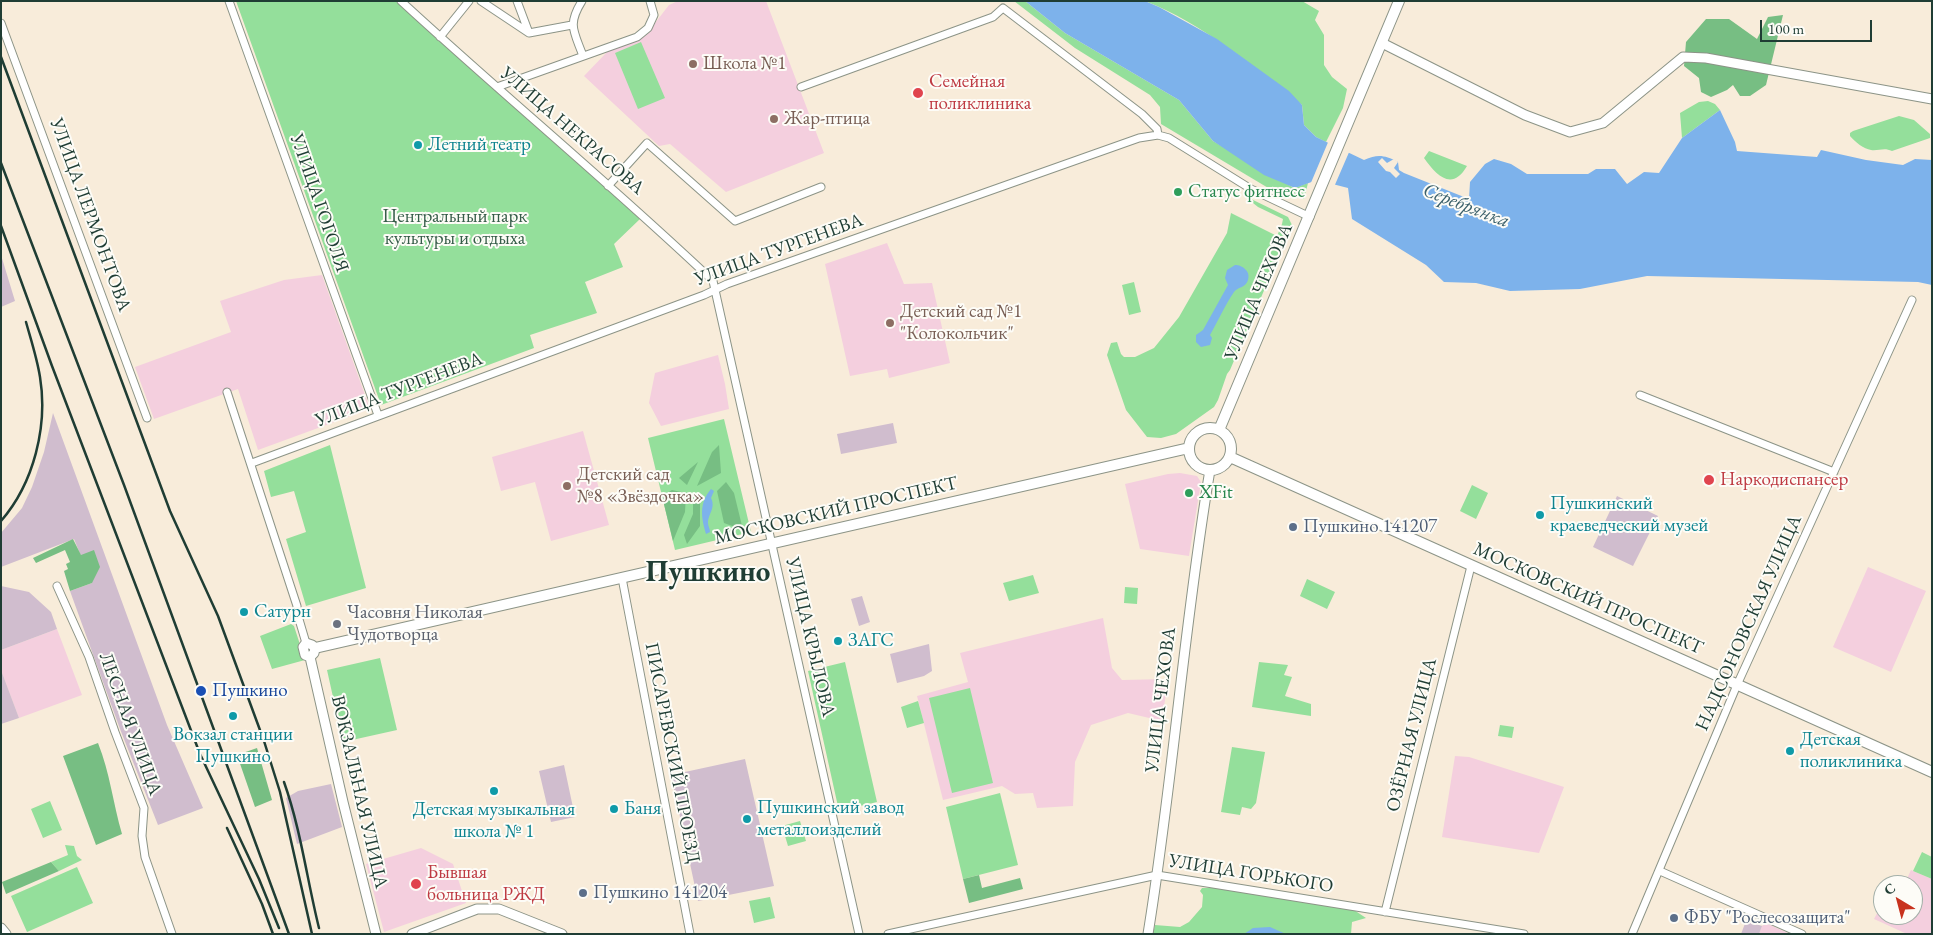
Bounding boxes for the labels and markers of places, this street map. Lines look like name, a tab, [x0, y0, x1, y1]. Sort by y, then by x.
place label: Школа №1	[703, 53, 786, 75]
marker: Школа №1	[687, 58, 699, 70]
place label: Семейная поликлиника	[929, 71, 1031, 115]
marker: Семейная поликлиника	[911, 86, 925, 100]
place label: Жар-птица	[784, 108, 870, 130]
marker: Жар-птица	[768, 113, 780, 125]
place label: Летний театр	[428, 134, 531, 156]
marker: Летний театр	[412, 139, 424, 151]
place label: Статус фитнесс	[1188, 181, 1305, 203]
marker: Статус фитнесс	[1172, 186, 1184, 198]
place label: Детский сад №1 "Колокольчик"	[900, 301, 1022, 345]
marker: Детский сад №1 "Колокольчик"	[884, 317, 896, 329]
place label: Детский сад №8 «Звёздочка»	[577, 464, 704, 508]
place label: Наркодиспансер	[1720, 469, 1848, 491]
marker: Наркодиспансер	[1702, 473, 1716, 487]
marker: Детский сад №8 «Звёздочка»	[561, 480, 573, 492]
place label: XFit	[1199, 482, 1233, 504]
marker: XFit	[1183, 487, 1195, 499]
place label: Пушкинский краеведческий музей	[1550, 493, 1708, 537]
marker: Пушкинский краеведческий музей	[1534, 509, 1546, 521]
place label: Пушкино 141207	[1303, 516, 1437, 538]
marker: Пушкино 141207	[1287, 521, 1299, 533]
place label: Сатурн	[254, 601, 311, 623]
place label: Часовня Николая Чудотворца	[347, 602, 483, 646]
marker: Сатурн	[238, 606, 250, 618]
marker: Часовня Николая Чудотворца	[331, 618, 343, 630]
place label: ЗАГС	[848, 630, 894, 652]
marker: ЗАГС	[832, 635, 844, 647]
place label: Пушкино	[212, 680, 288, 702]
marker: Пушкино	[194, 684, 208, 698]
marker: Вокзал станции Пушкино	[227, 710, 239, 722]
place label: Вокзал станции Пушкино	[173, 724, 293, 768]
place label: Детская поликлиника	[1800, 729, 1902, 773]
marker: Детская поликлиника	[1784, 745, 1796, 757]
marker: Детская музыкальная школа № 1	[488, 785, 500, 797]
place label: Пушкинский завод металлоизделий	[757, 797, 904, 841]
place label: Баня	[624, 798, 661, 820]
place label: Детская музыкальная школа № 1	[413, 799, 575, 843]
marker: Баня	[608, 803, 620, 815]
marker: Пушкинский завод металлоизделий	[741, 813, 753, 825]
place label: Бывшая больница РЖД	[427, 862, 545, 906]
marker: Бывшая больница РЖД	[409, 877, 423, 891]
place label: Пушкино 141204	[593, 882, 727, 904]
marker: Пушкино 141204	[577, 887, 589, 899]
place label: ФБУ "Рослесозащита"	[1684, 907, 1851, 929]
marker: ФБУ "Рослесозащита"	[1668, 912, 1680, 924]

